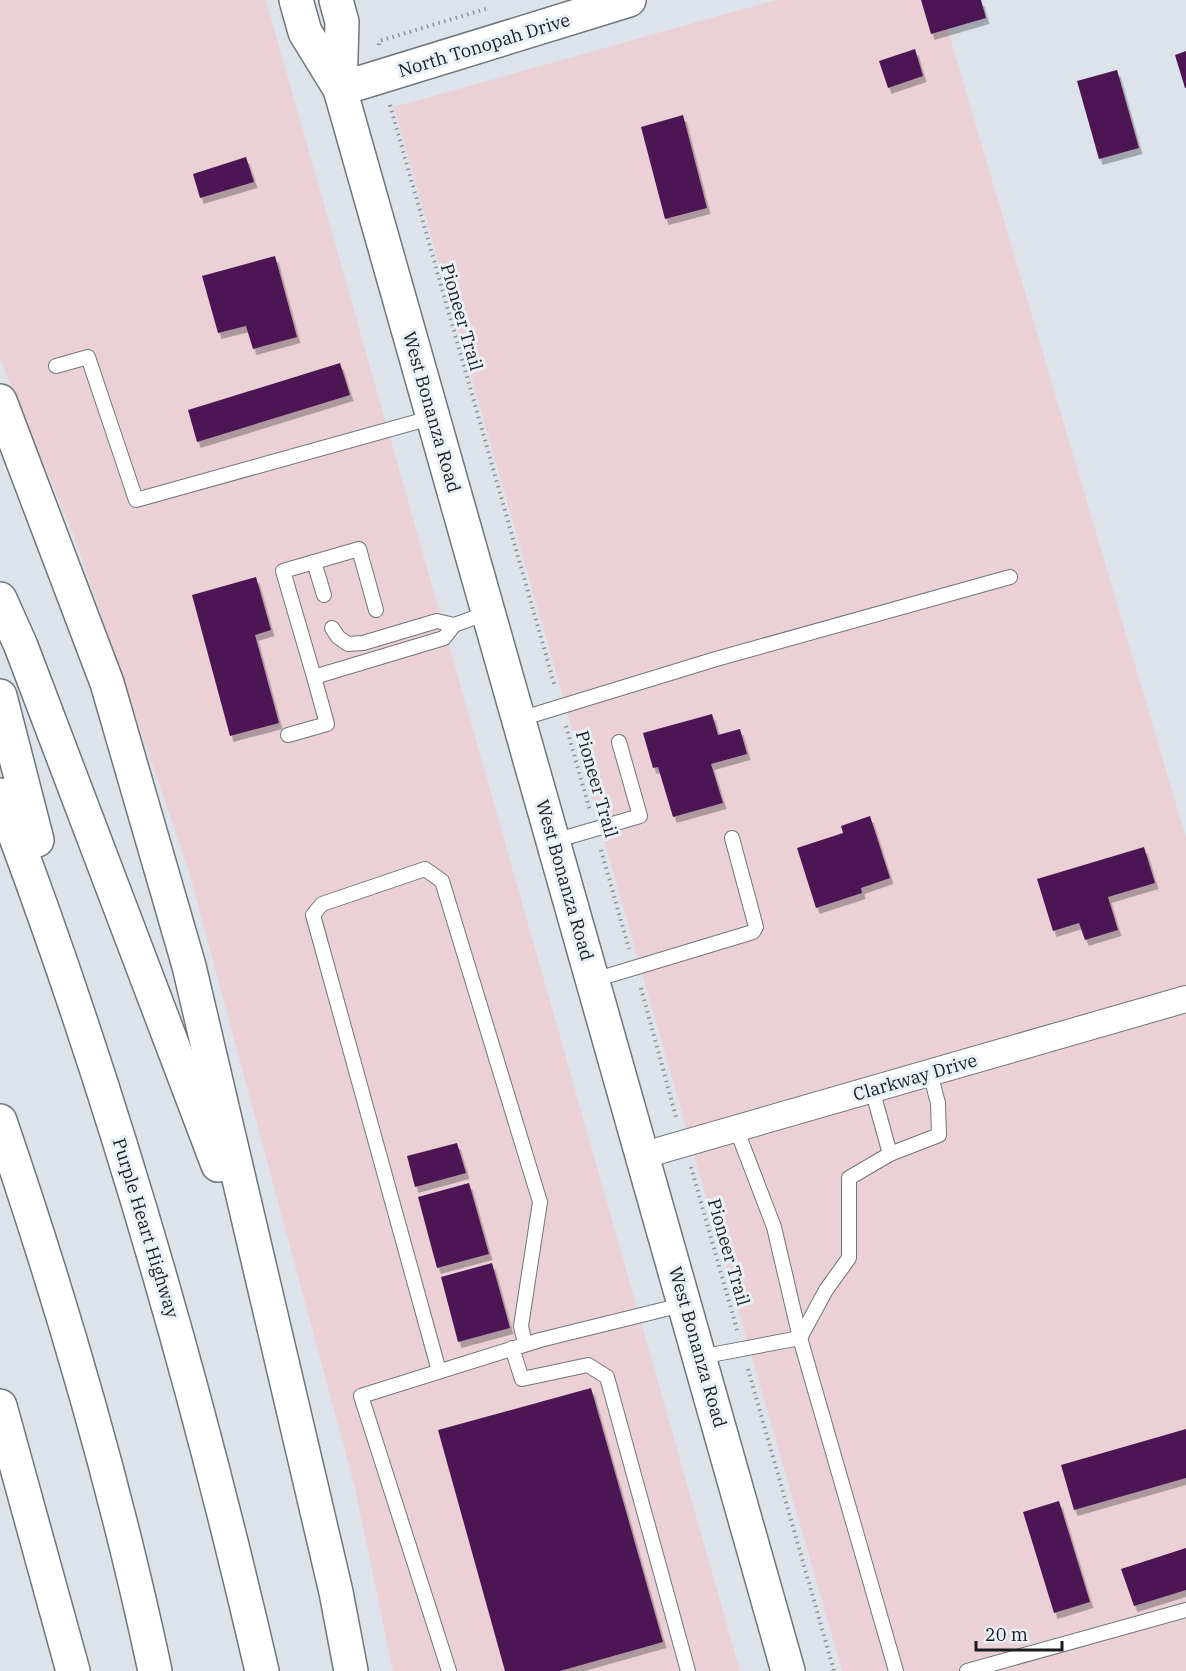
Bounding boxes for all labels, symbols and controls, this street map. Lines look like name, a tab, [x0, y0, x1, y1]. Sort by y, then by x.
street label: North Tonopah Drive	[395, 8, 573, 82]
street label: Pioneer Trail	[436, 261, 488, 373]
street label: West Bonanza Road	[398, 329, 466, 495]
street label: Pioneer Trail	[571, 728, 623, 840]
street label: West Bonanza Road	[531, 797, 599, 963]
street label: Clarkway Drive	[850, 1048, 980, 1106]
street label: Purple Heart Highway	[108, 1135, 184, 1321]
street label: Pioneer Trail	[703, 1196, 755, 1308]
street label: West Bonanza Road	[664, 1264, 732, 1430]
scale bar	[976, 1614, 1062, 1652]
text: 20 m	[985, 1623, 1028, 1646]

